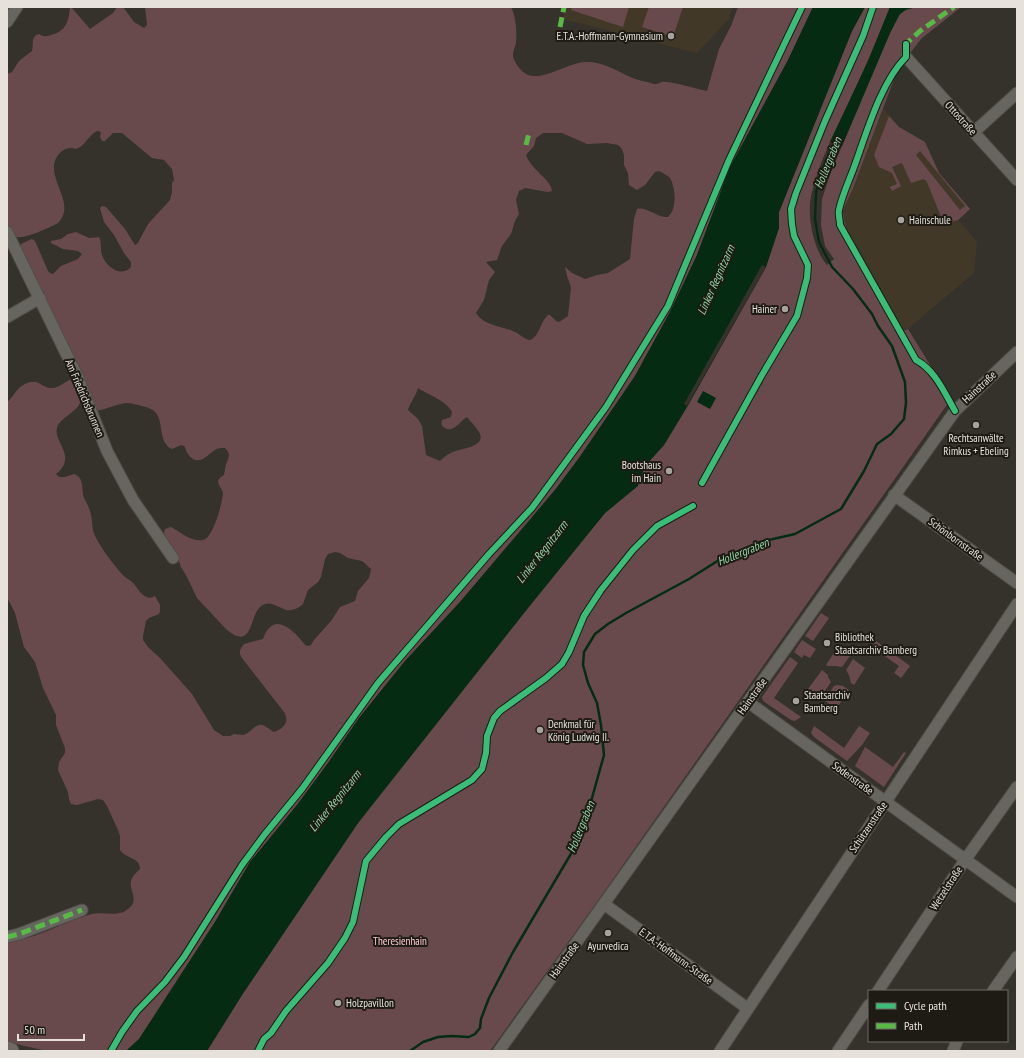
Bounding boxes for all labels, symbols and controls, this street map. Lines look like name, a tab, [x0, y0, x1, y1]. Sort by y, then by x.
place label: E.T.A.-Hoffmann-Gymnasium	[556, 29, 663, 43]
marker: E.T.A.-Hoffmann-Gymnasium	[666, 31, 676, 41]
street label: Ottostraße	[942, 98, 980, 138]
water label: Hollergraben	[810, 134, 845, 191]
place label: Hainschule	[909, 213, 951, 227]
marker: Hainschule	[896, 215, 906, 225]
water label: Linker Regnitzarm	[693, 241, 738, 317]
place label: Hainer	[752, 302, 777, 316]
marker: Hainer	[780, 304, 790, 314]
street label: Am Friedrichsbrunnen	[62, 357, 108, 439]
street label: Hainstraße	[959, 367, 999, 406]
marker: Rechtsanwälte Rimkus + Ebeling	[971, 420, 981, 430]
place label: Rechtsanwälte Rimkus + Ebeling	[943, 431, 1009, 458]
place label: Bootshaus im Hain	[622, 458, 661, 485]
marker: Bootshaus im Hain	[664, 466, 674, 476]
street label: Schönbornstraße	[926, 514, 987, 564]
water label: Linker Regnitzarm	[513, 517, 571, 586]
water label: Hollergraben	[715, 534, 771, 569]
place label: Bibliothek Staatsarchiv Bamberg	[835, 630, 917, 657]
marker: Bibliothek Staatsarchiv Bamberg	[822, 638, 832, 648]
street label: Hainstraße	[734, 675, 770, 717]
place label: Staatsarchiv Bamberg	[804, 688, 851, 715]
marker: Staatsarchiv Bamberg	[791, 696, 801, 706]
place label: Denkmal für König Ludwig II.	[548, 717, 609, 744]
marker: Denkmal für König Ludwig II.	[535, 725, 545, 735]
street label: Sodenstraße	[830, 758, 877, 798]
water label: Linker Regnitzarm	[305, 766, 365, 835]
water label: Hollergraben	[563, 798, 598, 855]
street label: Schützenstraße	[846, 798, 890, 855]
street label: Wetzelstraße	[927, 863, 966, 913]
street label: E.T.A.-Hoffmann-Straße	[636, 925, 716, 988]
marker: Ayurvedica	[603, 928, 613, 938]
park label: Theresienhain	[373, 934, 427, 948]
street label: Hainstraße	[546, 939, 582, 981]
place label: Ayurvedica	[587, 939, 629, 953]
legend	[868, 990, 1008, 1042]
place label: Holzpavillon	[346, 996, 394, 1010]
marker: Holzpavillon	[333, 998, 343, 1008]
text: Cycle path	[904, 998, 947, 1013]
scale bar	[18, 1016, 84, 1042]
text: Path	[904, 1018, 922, 1033]
text: 50 m	[24, 1022, 45, 1037]

